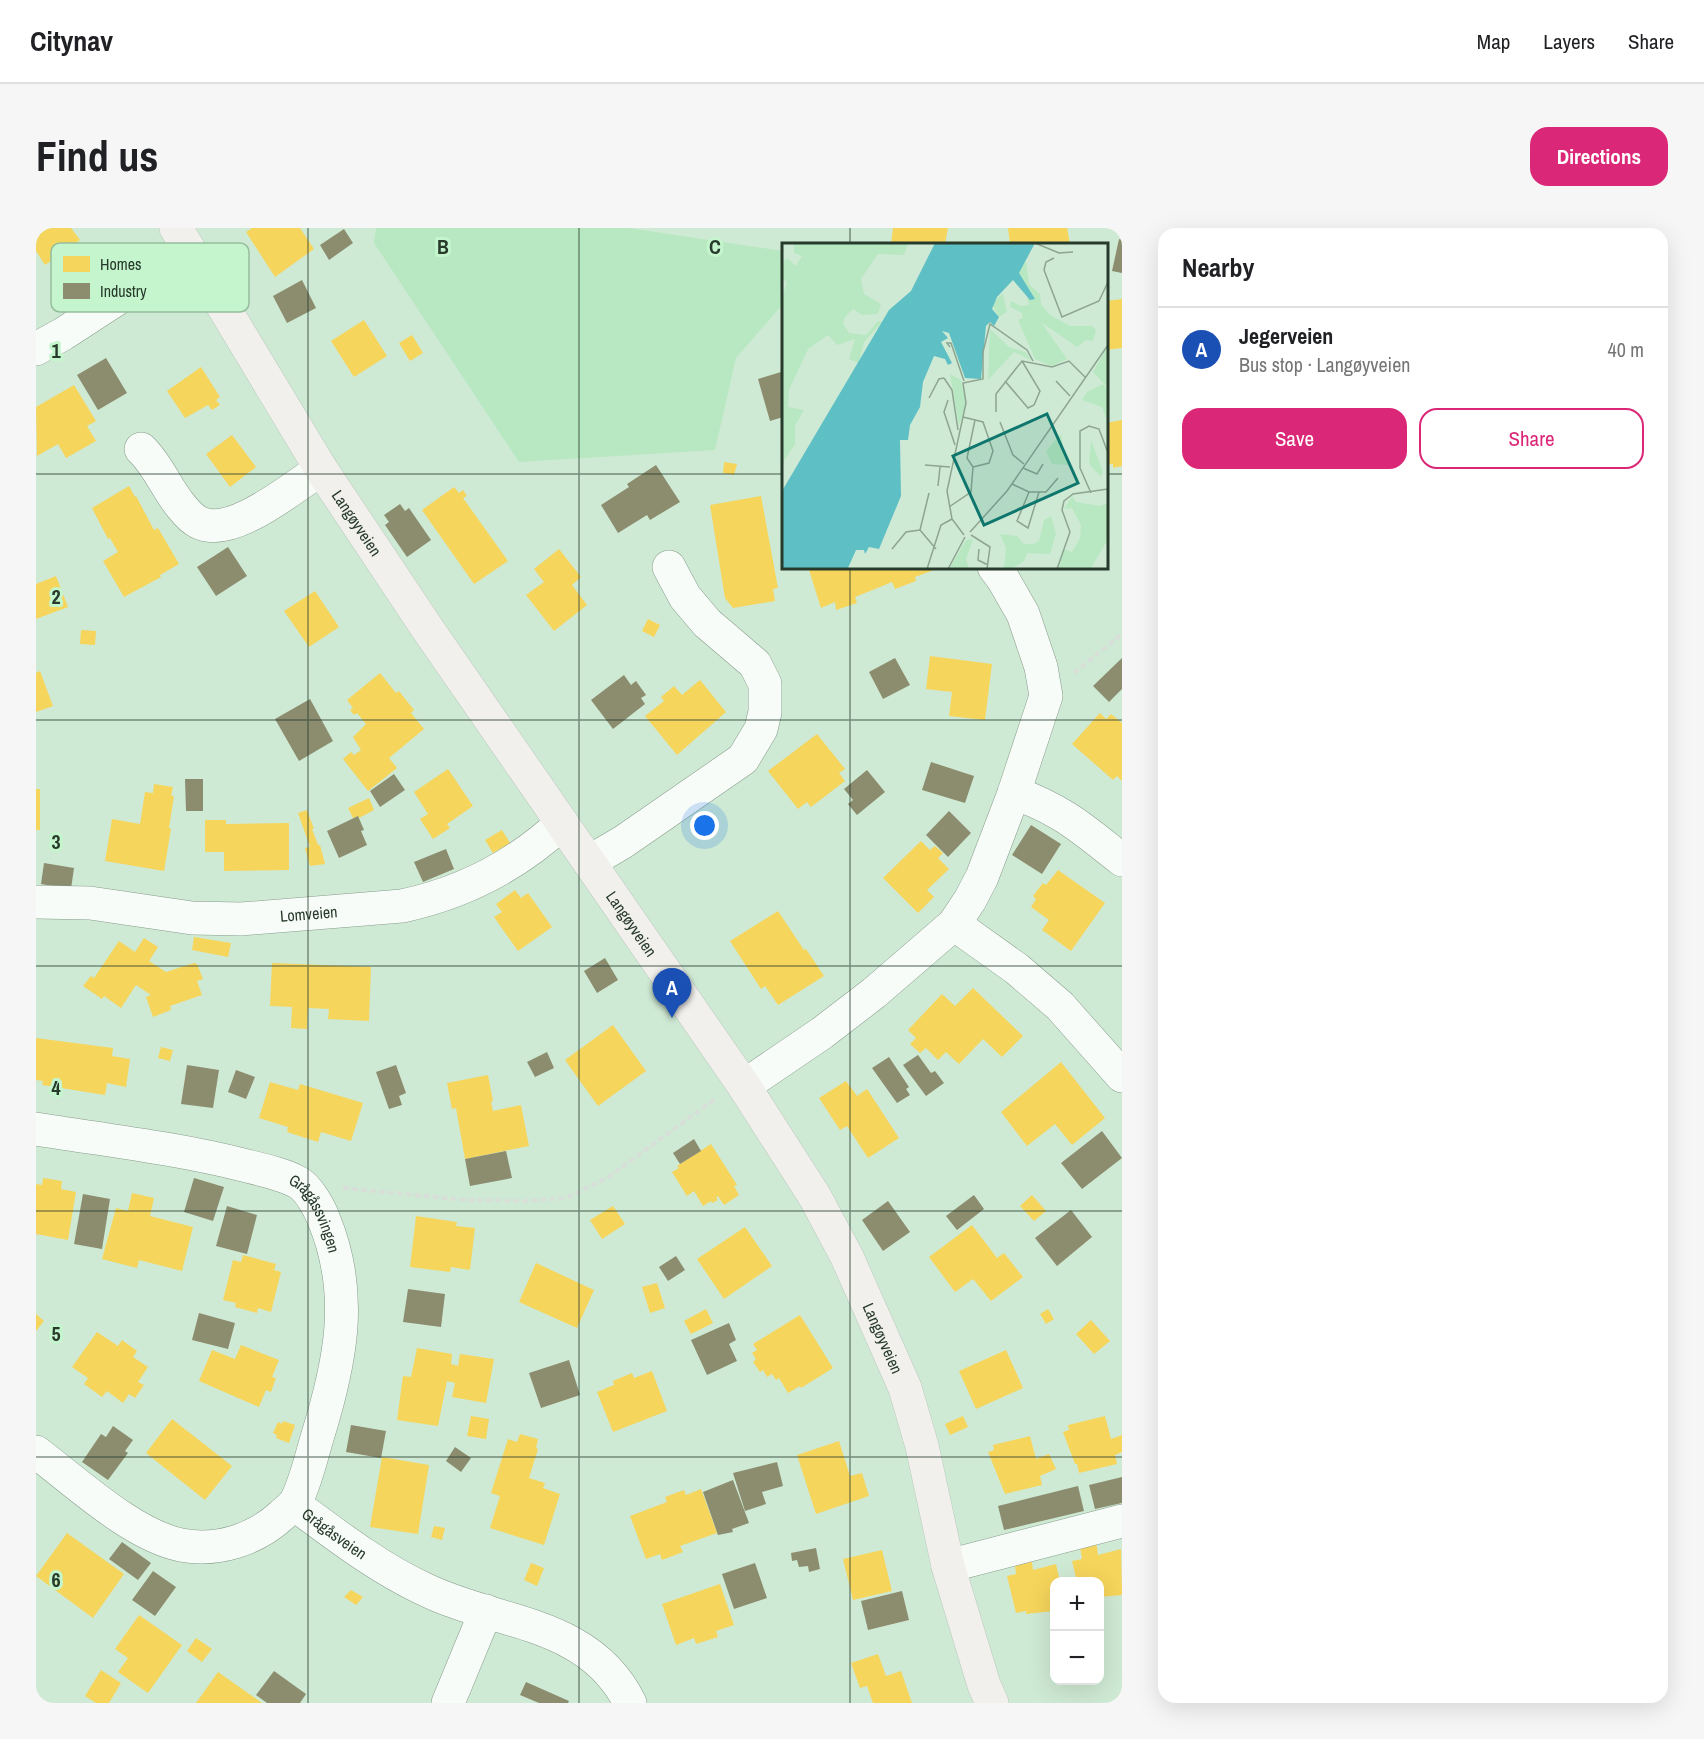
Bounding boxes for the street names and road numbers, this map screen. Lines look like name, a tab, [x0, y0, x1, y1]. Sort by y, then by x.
street label: Langøyveien	[327, 486, 387, 560]
street label: Langøyveien	[601, 887, 662, 961]
street label: Lomveien	[279, 900, 338, 927]
street label: Grågåssvingen	[286, 1169, 345, 1255]
street label: Langøyveien	[858, 1299, 908, 1377]
street label: Grågåsveien	[297, 1503, 371, 1564]

